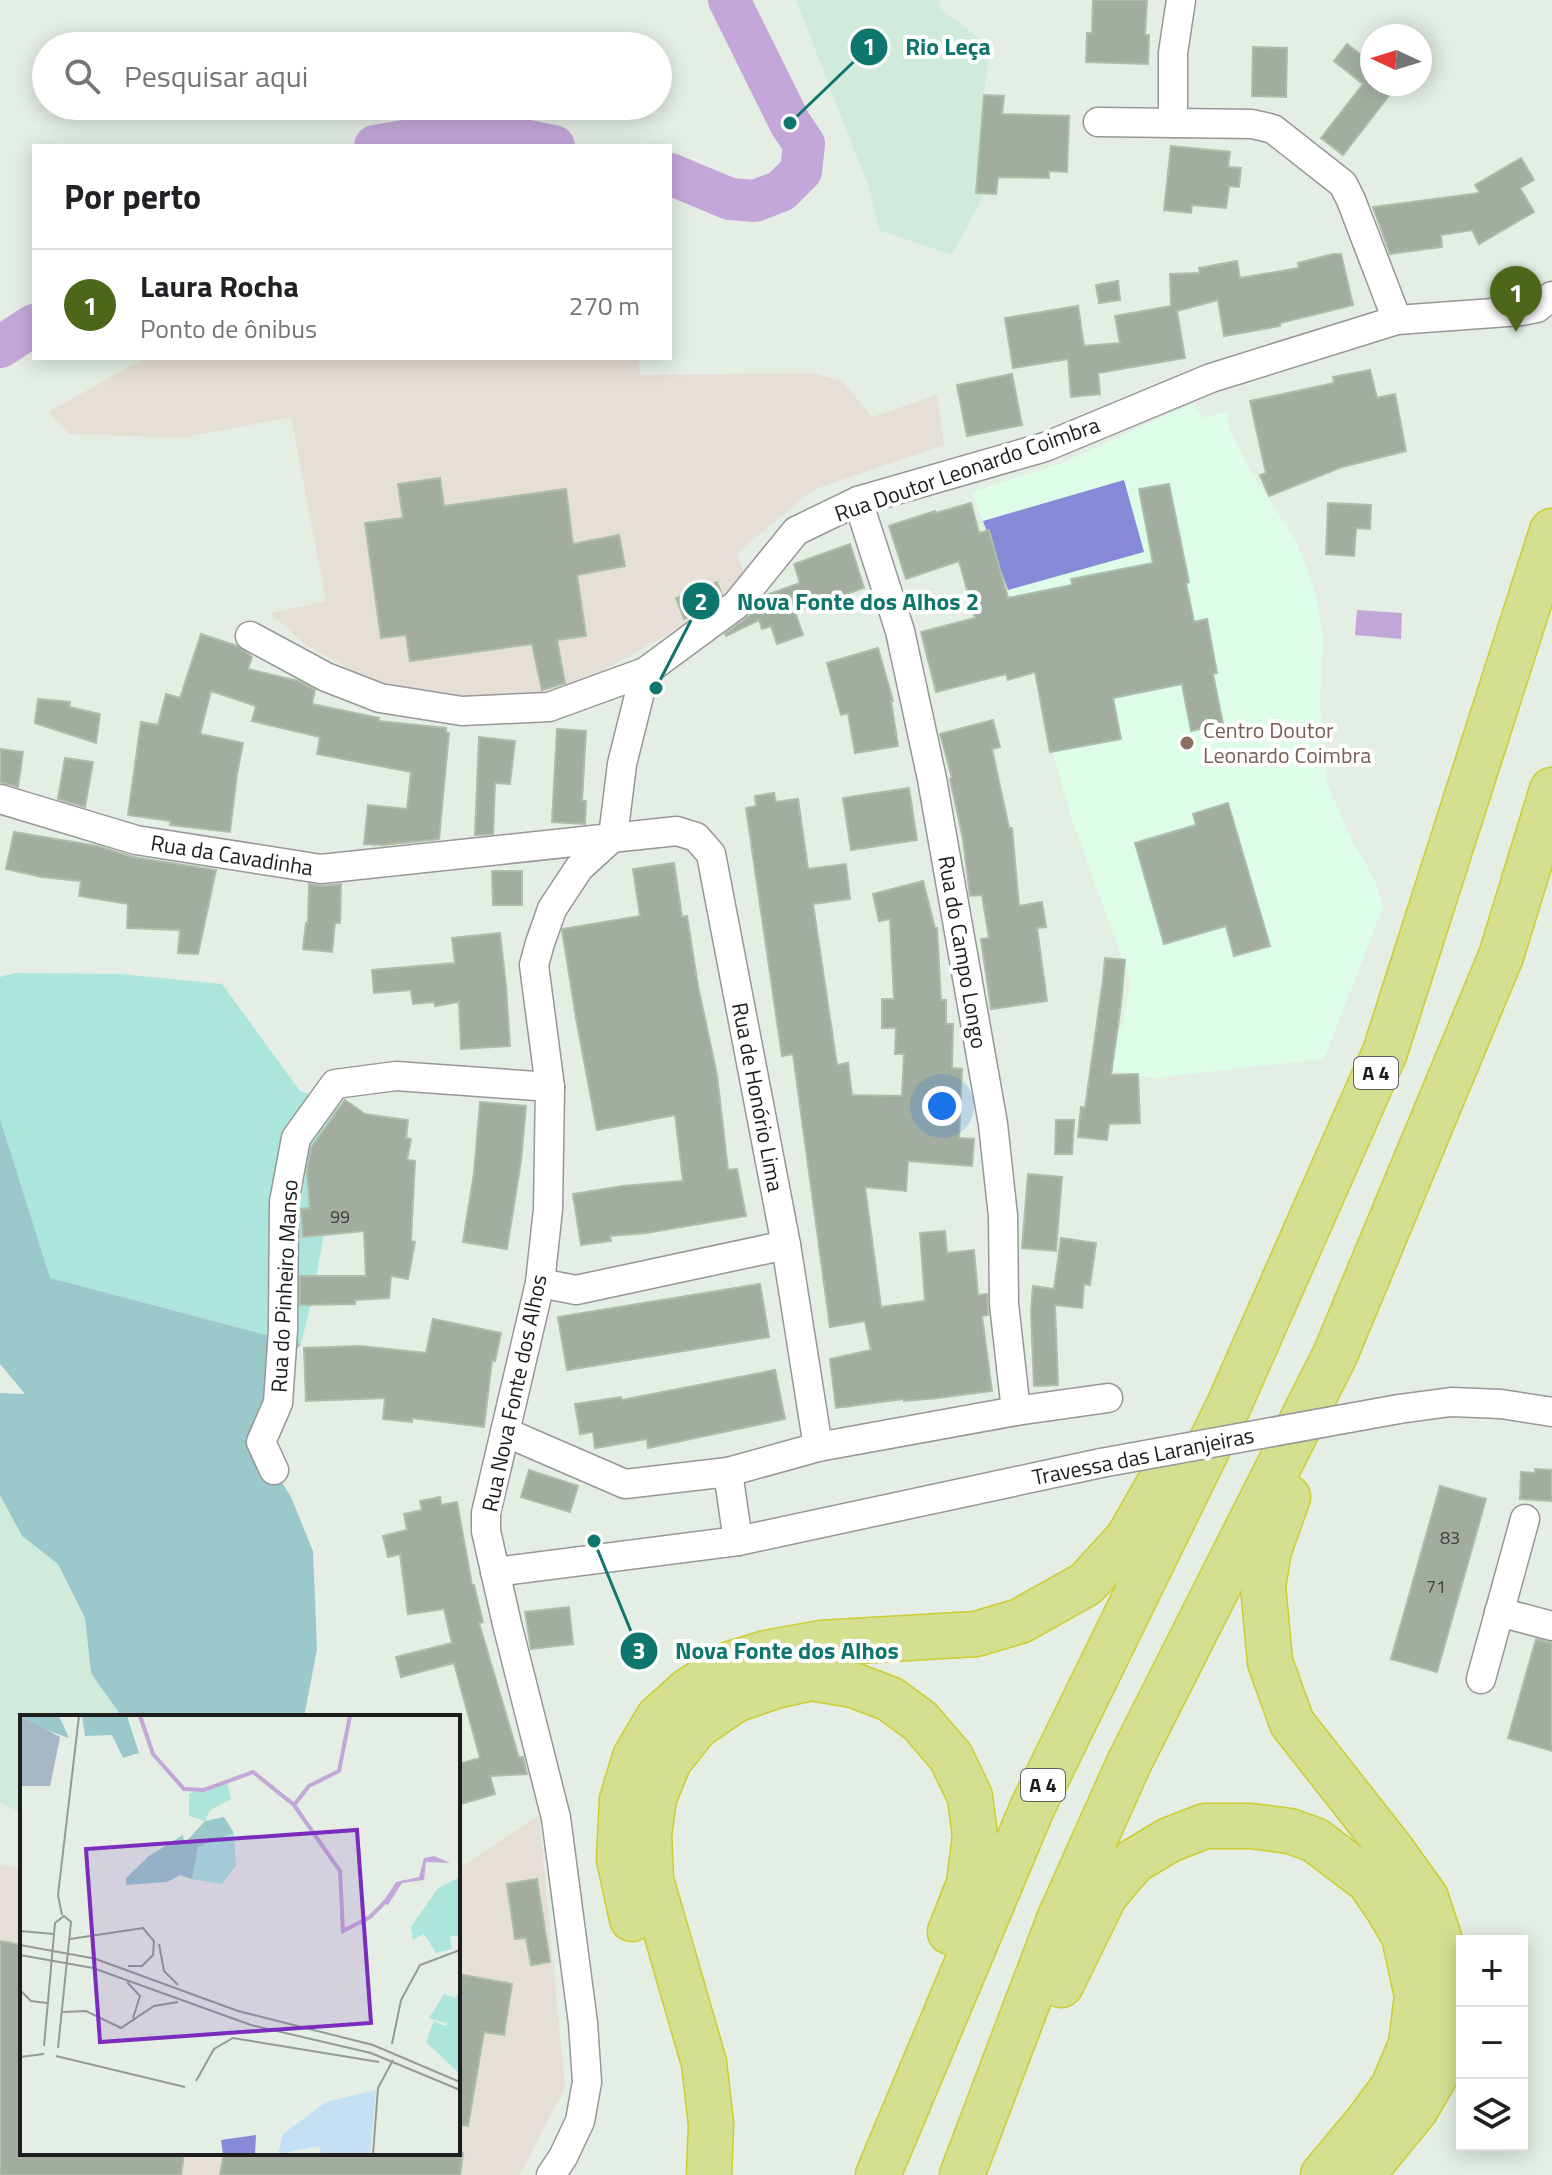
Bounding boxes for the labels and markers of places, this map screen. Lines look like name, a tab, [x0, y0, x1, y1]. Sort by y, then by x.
callout: Rio Leça	[849, 23, 1007, 71]
pin: 1	[1490, 266, 1542, 332]
callout: Nova Fonte dos Alhos 2	[681, 577, 996, 625]
place label: Centro Doutor Leonardo Coimbra	[1203, 713, 1371, 772]
marker: Centro Doutor Leonardo Coimbra	[1178, 734, 1196, 752]
callout: Nova Fonte dos Alhos	[619, 1627, 915, 1675]

